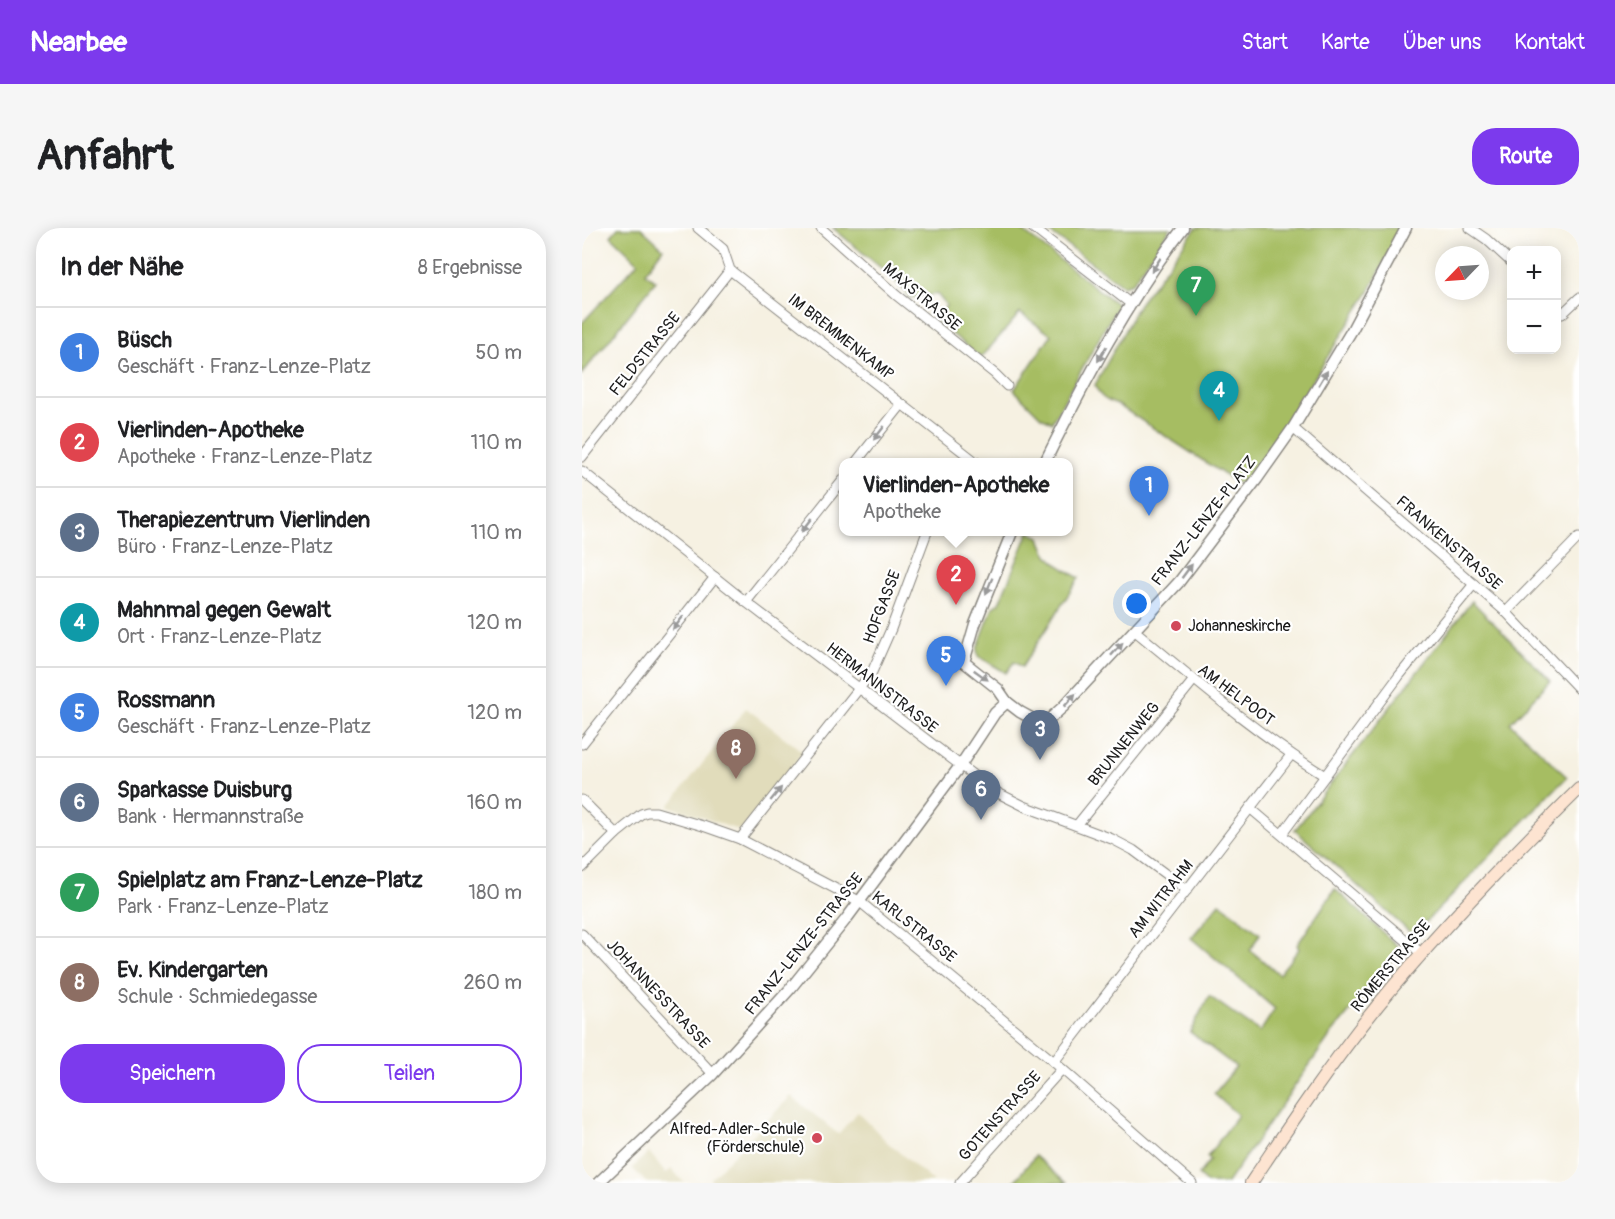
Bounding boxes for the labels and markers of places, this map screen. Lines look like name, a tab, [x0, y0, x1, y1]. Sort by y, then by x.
pin: 7	[1176, 266, 1216, 316]
pin: 4	[1200, 372, 1238, 421]
pin: 1	[1130, 466, 1168, 516]
pin: 2	[936, 556, 976, 605]
place label: Johanneskirche	[1188, 616, 1291, 636]
marker: Johanneskirche	[1169, 619, 1183, 633]
pin: 5	[926, 636, 966, 686]
pin: 3	[1020, 710, 1060, 760]
pin: 8	[716, 730, 756, 779]
pin: 6	[962, 770, 1000, 820]
place label: Alfred-Adler-Schule (Förderschule)	[669, 1119, 805, 1157]
marker: Alfred-Adler-Schule (Förderschule)	[810, 1131, 824, 1145]

